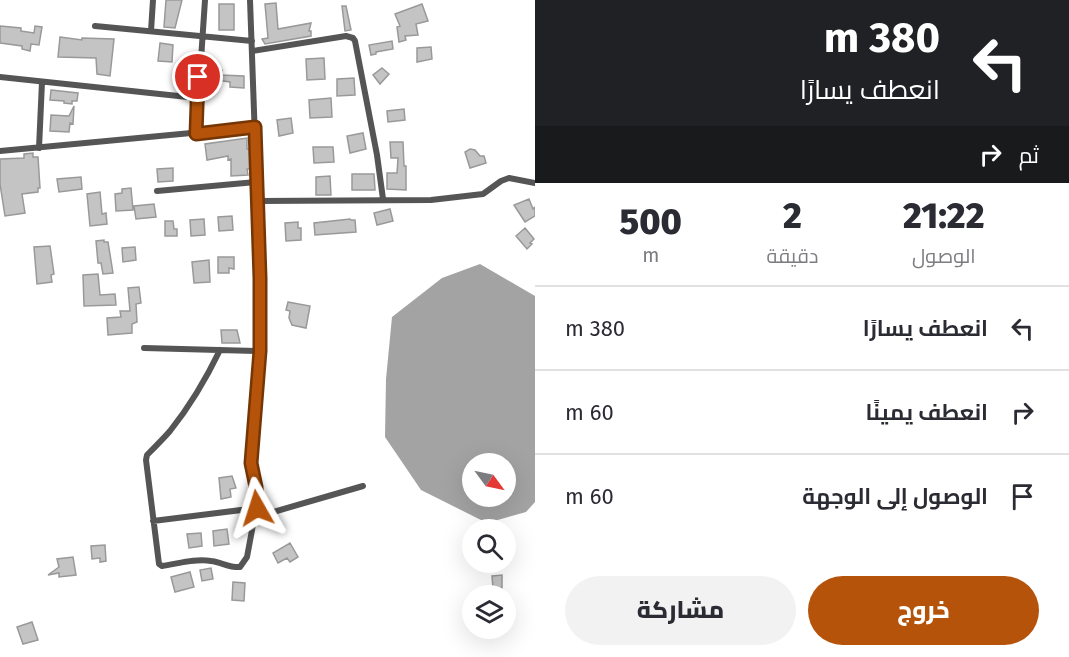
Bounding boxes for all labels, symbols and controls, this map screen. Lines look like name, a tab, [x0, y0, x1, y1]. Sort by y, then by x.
text: 380 m	[824, 13, 940, 63]
icon: left	[961, 24, 1039, 102]
pin	[172, 51, 223, 102]
icon: arrive	[181, 60, 214, 93]
text: انعطف يسارًا	[800, 74, 940, 106]
icon: right	[974, 138, 1007, 171]
text: ثم	[1019, 142, 1039, 169]
text: 2	[783, 194, 802, 238]
text: 21:22	[903, 194, 984, 238]
text: 500	[620, 200, 682, 244]
text: m	[642, 243, 659, 267]
text: دقيقة	[767, 244, 819, 268]
text: الوصول	[912, 244, 976, 268]
icon: left	[1006, 312, 1039, 345]
text: 380 m	[565, 315, 625, 342]
text: انعطف يسارًا	[863, 315, 988, 342]
icon: right	[1006, 396, 1039, 429]
text: 60 m	[565, 399, 614, 426]
text: انعطف يمينًا	[866, 399, 988, 426]
north arrow	[462, 453, 516, 507]
map controls	[462, 453, 516, 639]
position arrow	[225, 476, 289, 540]
icon: arrive	[1006, 480, 1039, 513]
text: 60 m	[565, 483, 614, 510]
text: الوصول إلى الوجهة	[802, 483, 988, 510]
button: search	[462, 519, 516, 573]
button: مشاركة	[565, 576, 796, 645]
button: خروج	[808, 576, 1039, 645]
button: layers	[462, 585, 516, 639]

